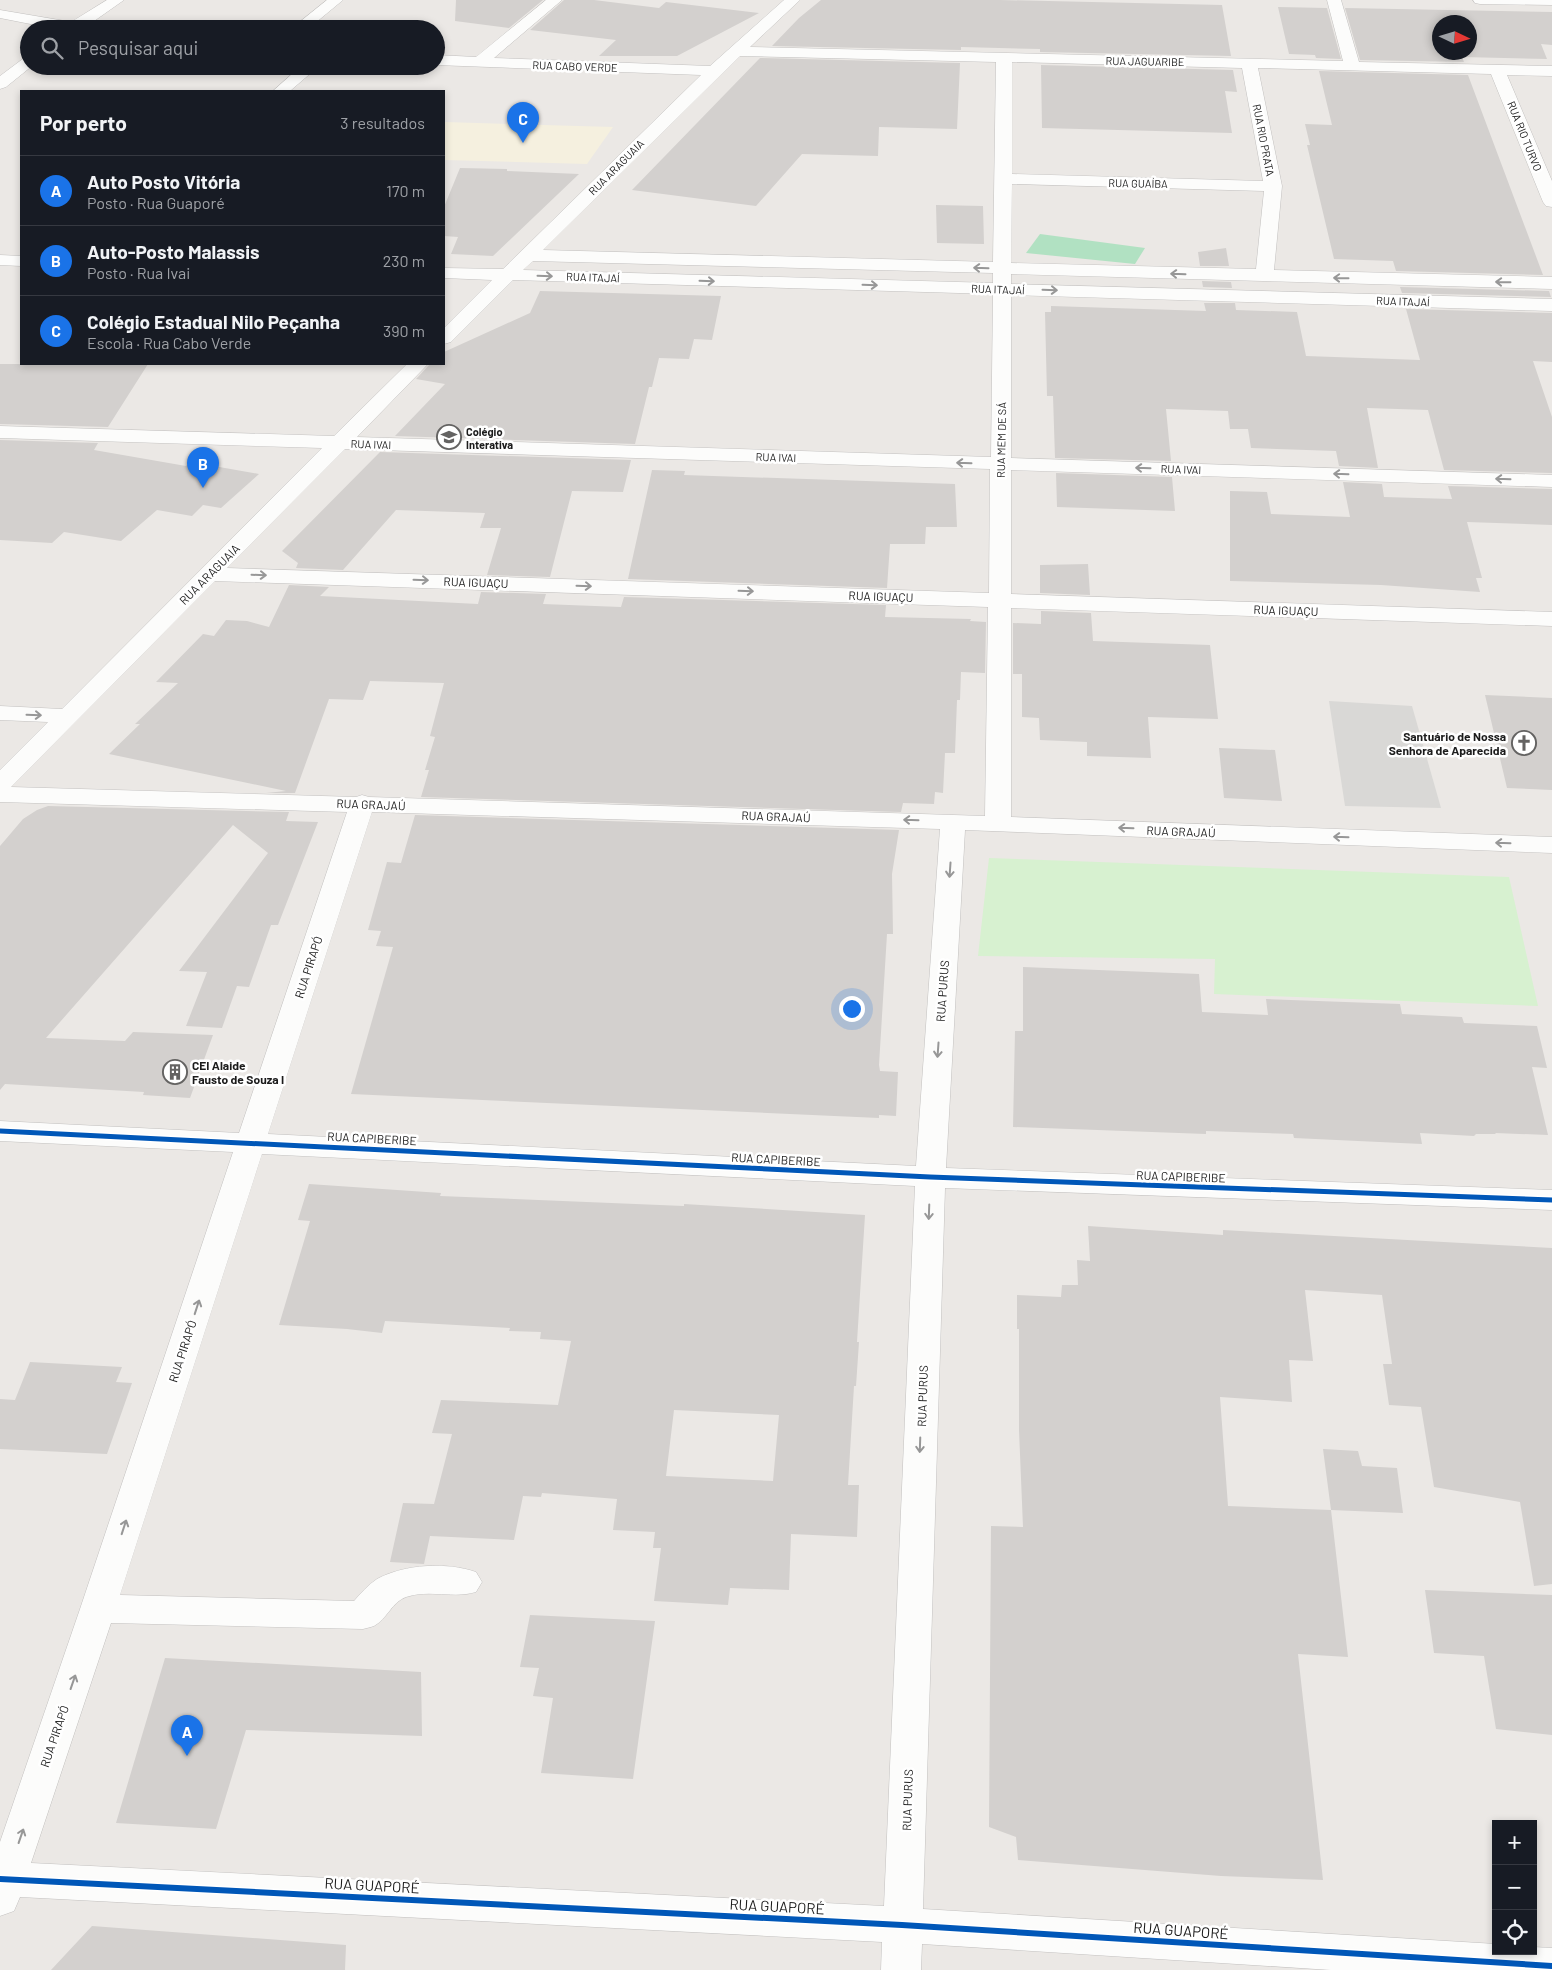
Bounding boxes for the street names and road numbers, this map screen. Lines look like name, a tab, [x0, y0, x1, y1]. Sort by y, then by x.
street label: RUA JAGUARIBE	[1105, 54, 1185, 68]
street label: RUA CABO VERDE	[532, 58, 618, 74]
street label: RUA RIO TURVO	[1505, 99, 1545, 173]
street label: RUA RIO PRATA	[1251, 103, 1277, 177]
street label: RUA ARAGUAIA	[586, 136, 647, 197]
street label: RUA GUAÍBA	[1108, 176, 1168, 190]
street label: RUA ITAJAÍ	[566, 270, 620, 284]
street label: RUA ITAJAÍ	[971, 282, 1025, 296]
street label: RUA ITAJAÍ	[1376, 294, 1430, 308]
street label: RUA MEM DE SÁ	[994, 402, 1008, 478]
street label: RUA IVAI	[351, 437, 391, 451]
street label: RUA IVAI	[756, 450, 796, 464]
street label: RUA IVAI	[1161, 462, 1201, 476]
street label: RUA ARAGUAIA	[176, 541, 242, 607]
street label: RUA IGUAÇU	[443, 574, 509, 590]
street label: RUA IGUAÇU	[848, 588, 914, 604]
street label: RUA IGUAÇU	[1253, 602, 1319, 618]
street label: RUA GRAJAÚ	[336, 796, 406, 812]
street label: RUA GRAJAÚ	[741, 808, 811, 824]
street label: RUA GRAJAÚ	[1146, 823, 1216, 839]
street label: RUA PIRAPÓ	[291, 934, 325, 1000]
street label: RUA PURUS	[933, 960, 951, 1022]
street label: RUA CAPIBERIBE	[327, 1129, 417, 1147]
street label: RUA CAPIBERIBE	[731, 1150, 821, 1168]
street label: RUA CAPIBERIBE	[1136, 1167, 1226, 1185]
street label: RUA PIRAPÓ	[165, 1318, 199, 1384]
street label: RUA PURUS	[914, 1365, 930, 1427]
street label: RUA PIRAPÓ	[37, 1703, 71, 1769]
street label: RUA PURUS	[899, 1769, 915, 1831]
street label: RUA GUAPORÉ	[324, 1874, 420, 1896]
street label: RUA GUAPORÉ	[729, 1895, 825, 1917]
street label: RUA GUAPORÉ	[1133, 1918, 1229, 1942]

